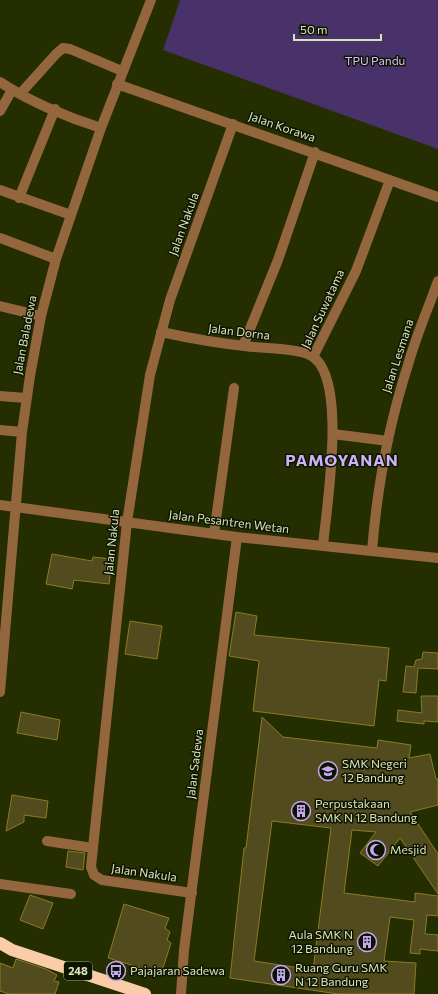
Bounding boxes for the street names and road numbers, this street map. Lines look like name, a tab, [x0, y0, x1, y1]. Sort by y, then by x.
street label: Jalan Korawa	[247, 108, 318, 145]
street label: Jalan Nakula	[165, 190, 202, 257]
street label: Jalan Suwatama	[298, 267, 347, 351]
street label: Jalan Baladewa	[9, 294, 40, 376]
street label: Jalan Lesmana	[379, 317, 417, 395]
street label: Jalan Dorna	[207, 320, 271, 343]
street label: Jalan Pesantren Wetan	[168, 507, 290, 536]
street label: Jalan Nakula	[101, 508, 122, 576]
street label: Jalan Sadewa	[183, 728, 206, 800]
street label: Jalan Nakula	[110, 860, 178, 885]
road number: 248	[64, 962, 92, 980]

